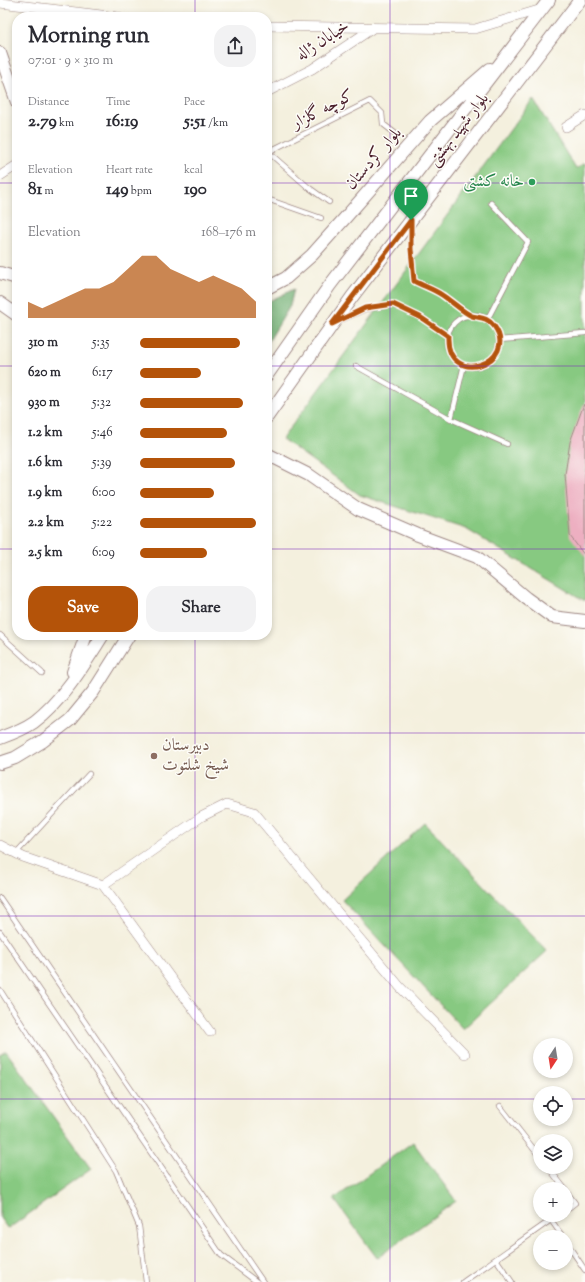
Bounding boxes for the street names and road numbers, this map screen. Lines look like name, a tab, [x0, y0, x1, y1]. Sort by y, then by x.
street label: خیابان ژاله	[292, 15, 354, 67]
street label: کوچه گلزار	[286, 84, 358, 137]
street label: بلوار شهید بهشتی	[423, 88, 495, 172]
street label: بلوار کردستان	[340, 122, 408, 196]

